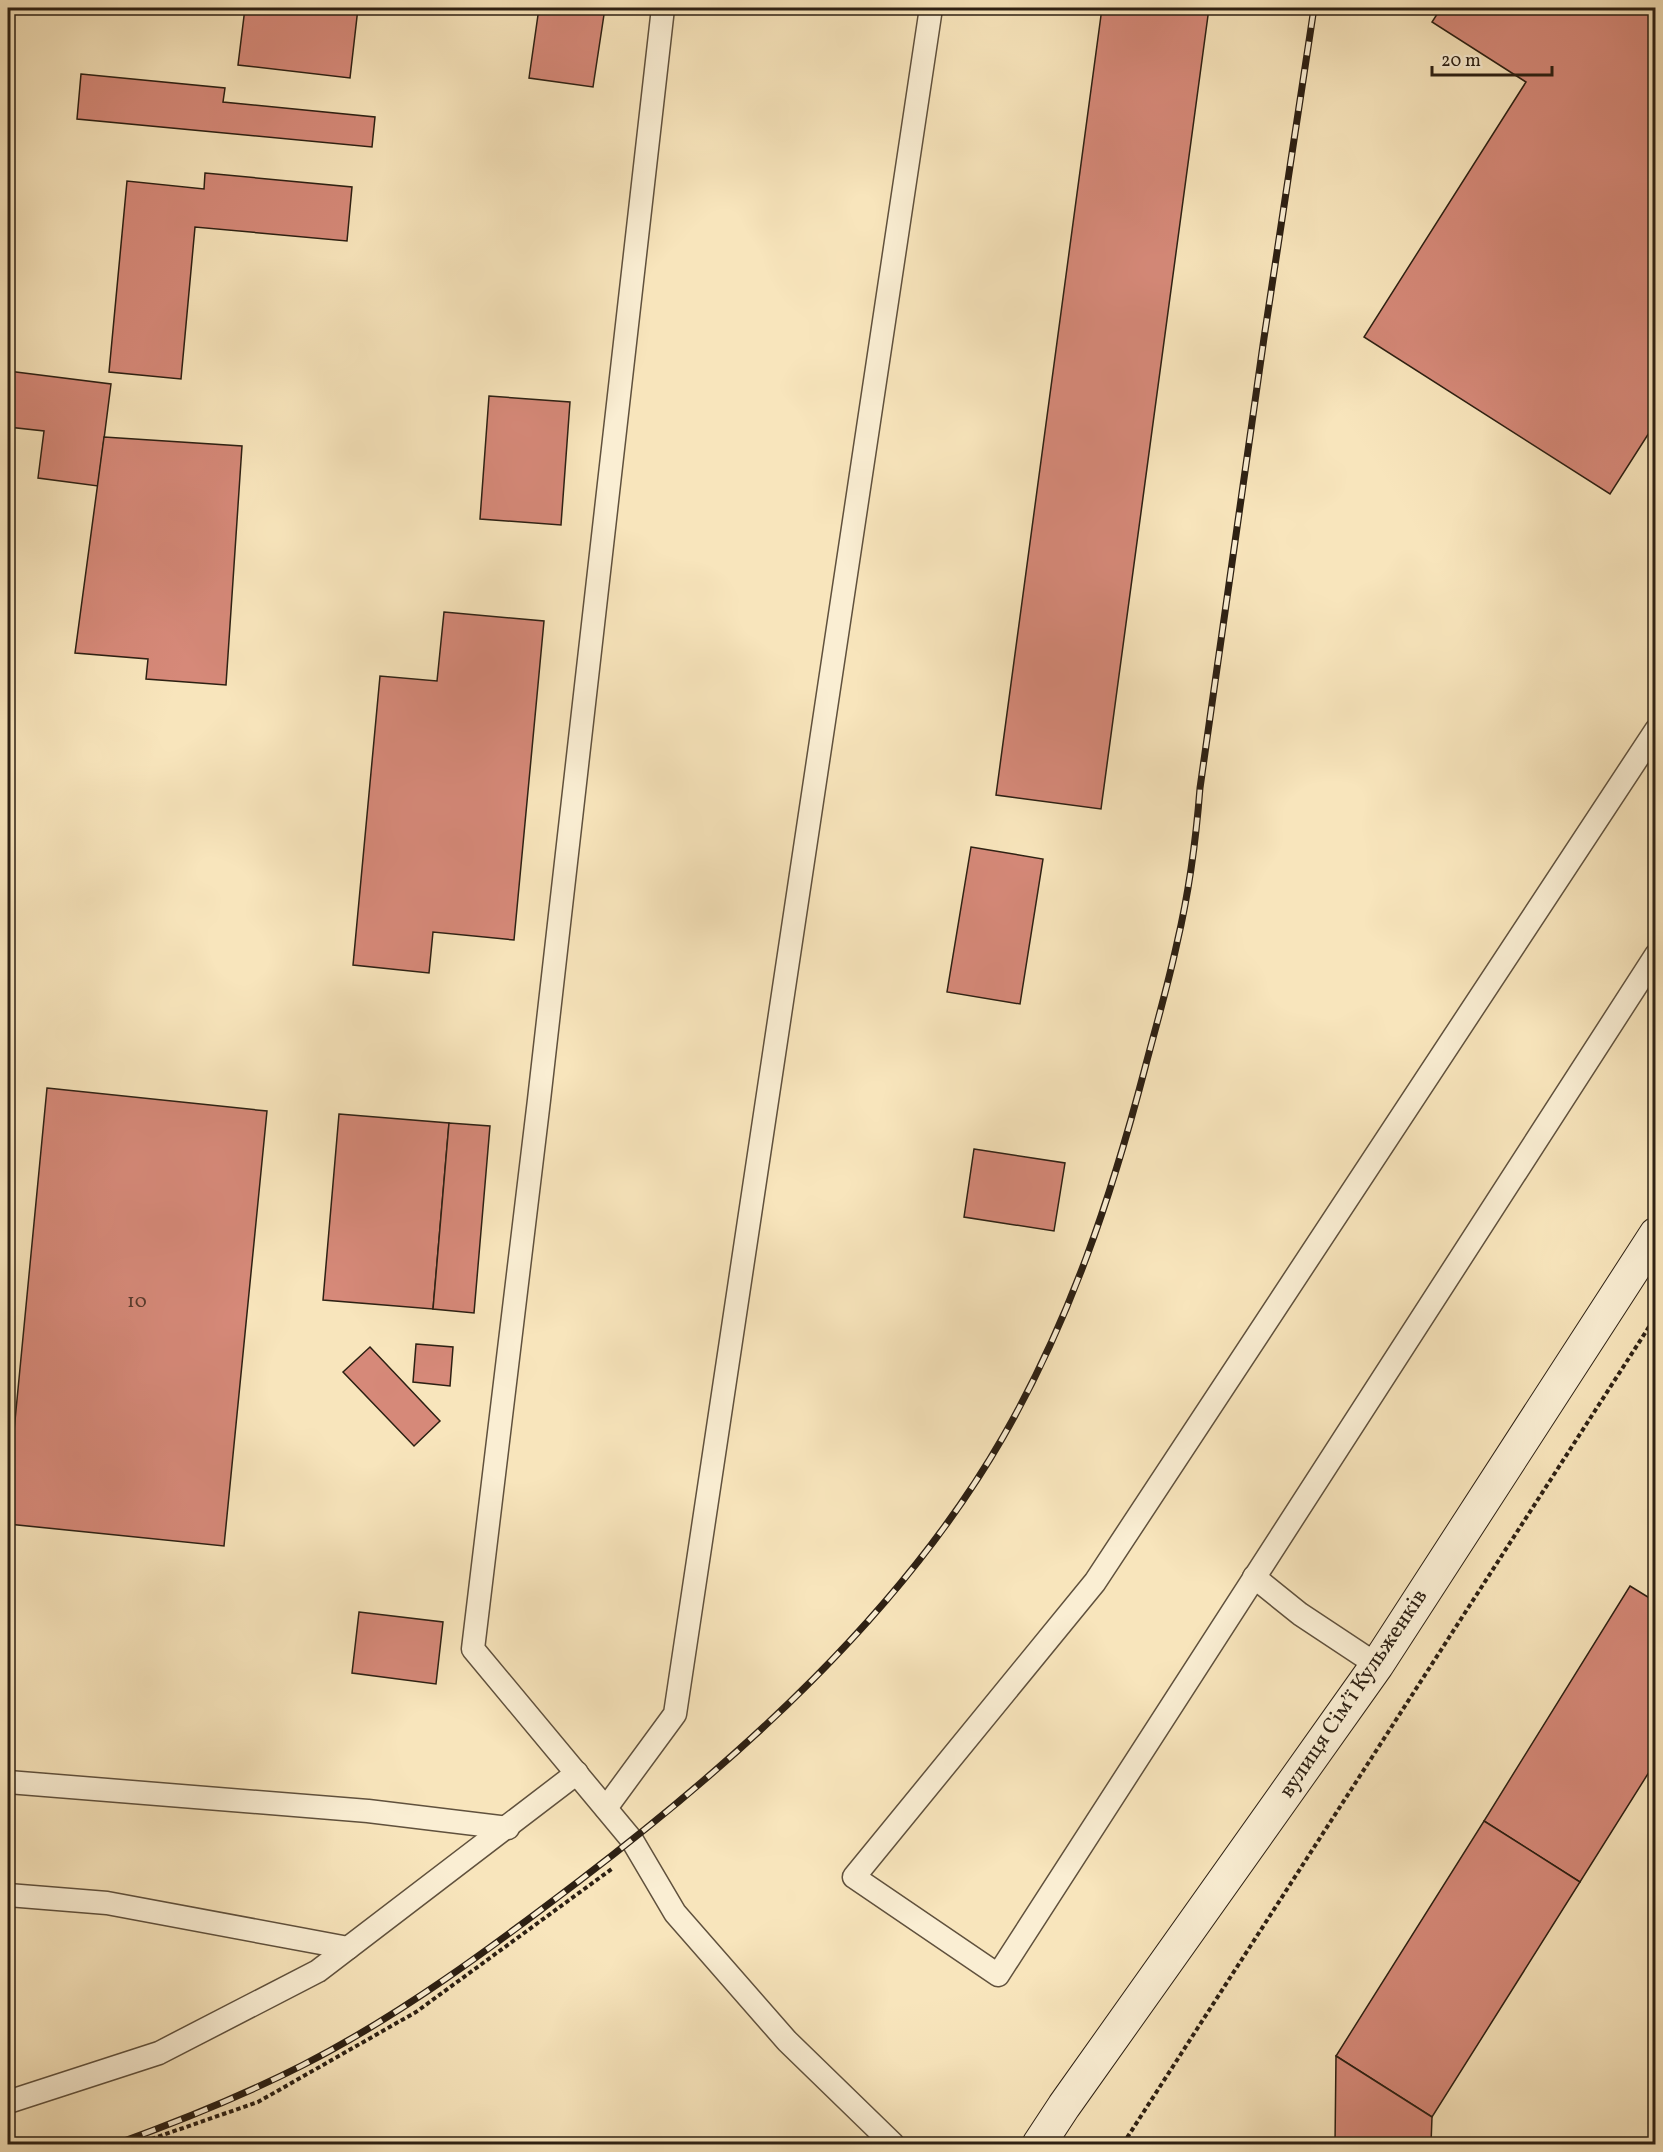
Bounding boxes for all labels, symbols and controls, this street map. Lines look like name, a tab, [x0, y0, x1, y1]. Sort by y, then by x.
scale bar	[1432, 39, 1552, 77]
text: 20 m	[1441, 49, 1481, 74]
house number: 10	[127, 1288, 147, 1316]
street label: вулиця Сімʼї Кульженків	[1272, 1583, 1436, 1805]

